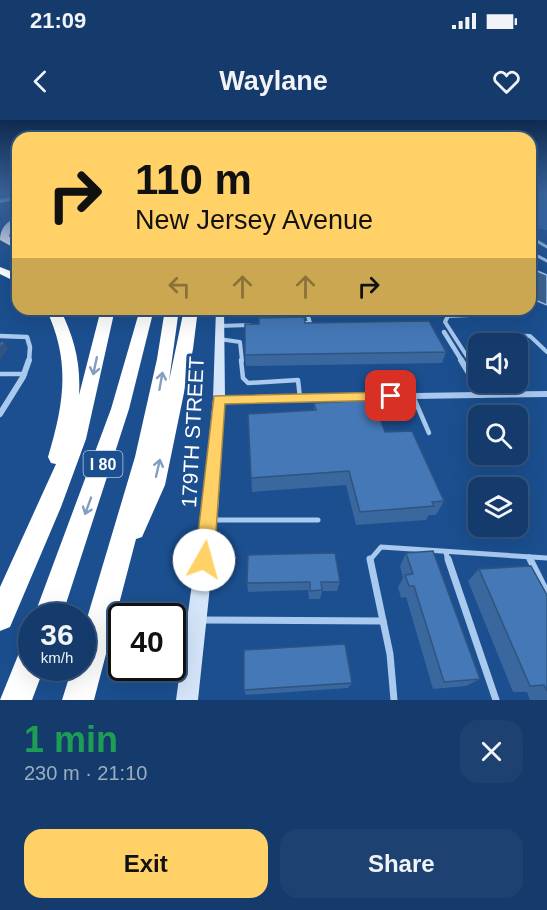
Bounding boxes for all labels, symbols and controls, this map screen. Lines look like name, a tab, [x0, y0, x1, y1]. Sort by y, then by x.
text: 21:09	[30, 8, 86, 33]
icon: back	[24, 65, 57, 98]
icon: heart	[490, 65, 523, 98]
text: Waylane	[219, 66, 328, 96]
icon: right	[36, 156, 114, 234]
text: 110 m	[135, 156, 252, 203]
text: New Jersey Avenue	[135, 205, 373, 235]
icon: left	[163, 270, 196, 303]
icon: ahead	[226, 270, 259, 303]
icon: ahead	[289, 270, 322, 303]
icon: right	[352, 270, 385, 303]
map controls	[468, 333, 528, 537]
button: sound	[468, 333, 528, 393]
street label: 179TH STREET	[177, 355, 208, 508]
one-way arrow	[89, 356, 100, 375]
pin	[365, 370, 416, 421]
one-way arrow	[156, 372, 167, 391]
icon: arrive	[374, 379, 407, 412]
button: search	[468, 405, 528, 465]
road number: I 80	[84, 451, 122, 477]
one-way arrow	[153, 459, 164, 479]
button: layers	[468, 477, 528, 537]
one-way arrow	[82, 496, 93, 515]
position arrow	[172, 528, 236, 592]
speed limit sign: 40	[108, 603, 186, 681]
text: 36	[40, 618, 74, 651]
text: km/h	[41, 649, 73, 666]
text: 1 min	[24, 719, 118, 760]
button: close	[460, 720, 523, 783]
text: 230 m · 21:10	[24, 762, 147, 784]
button: Exit	[24, 829, 268, 898]
button: Share	[280, 829, 523, 898]

